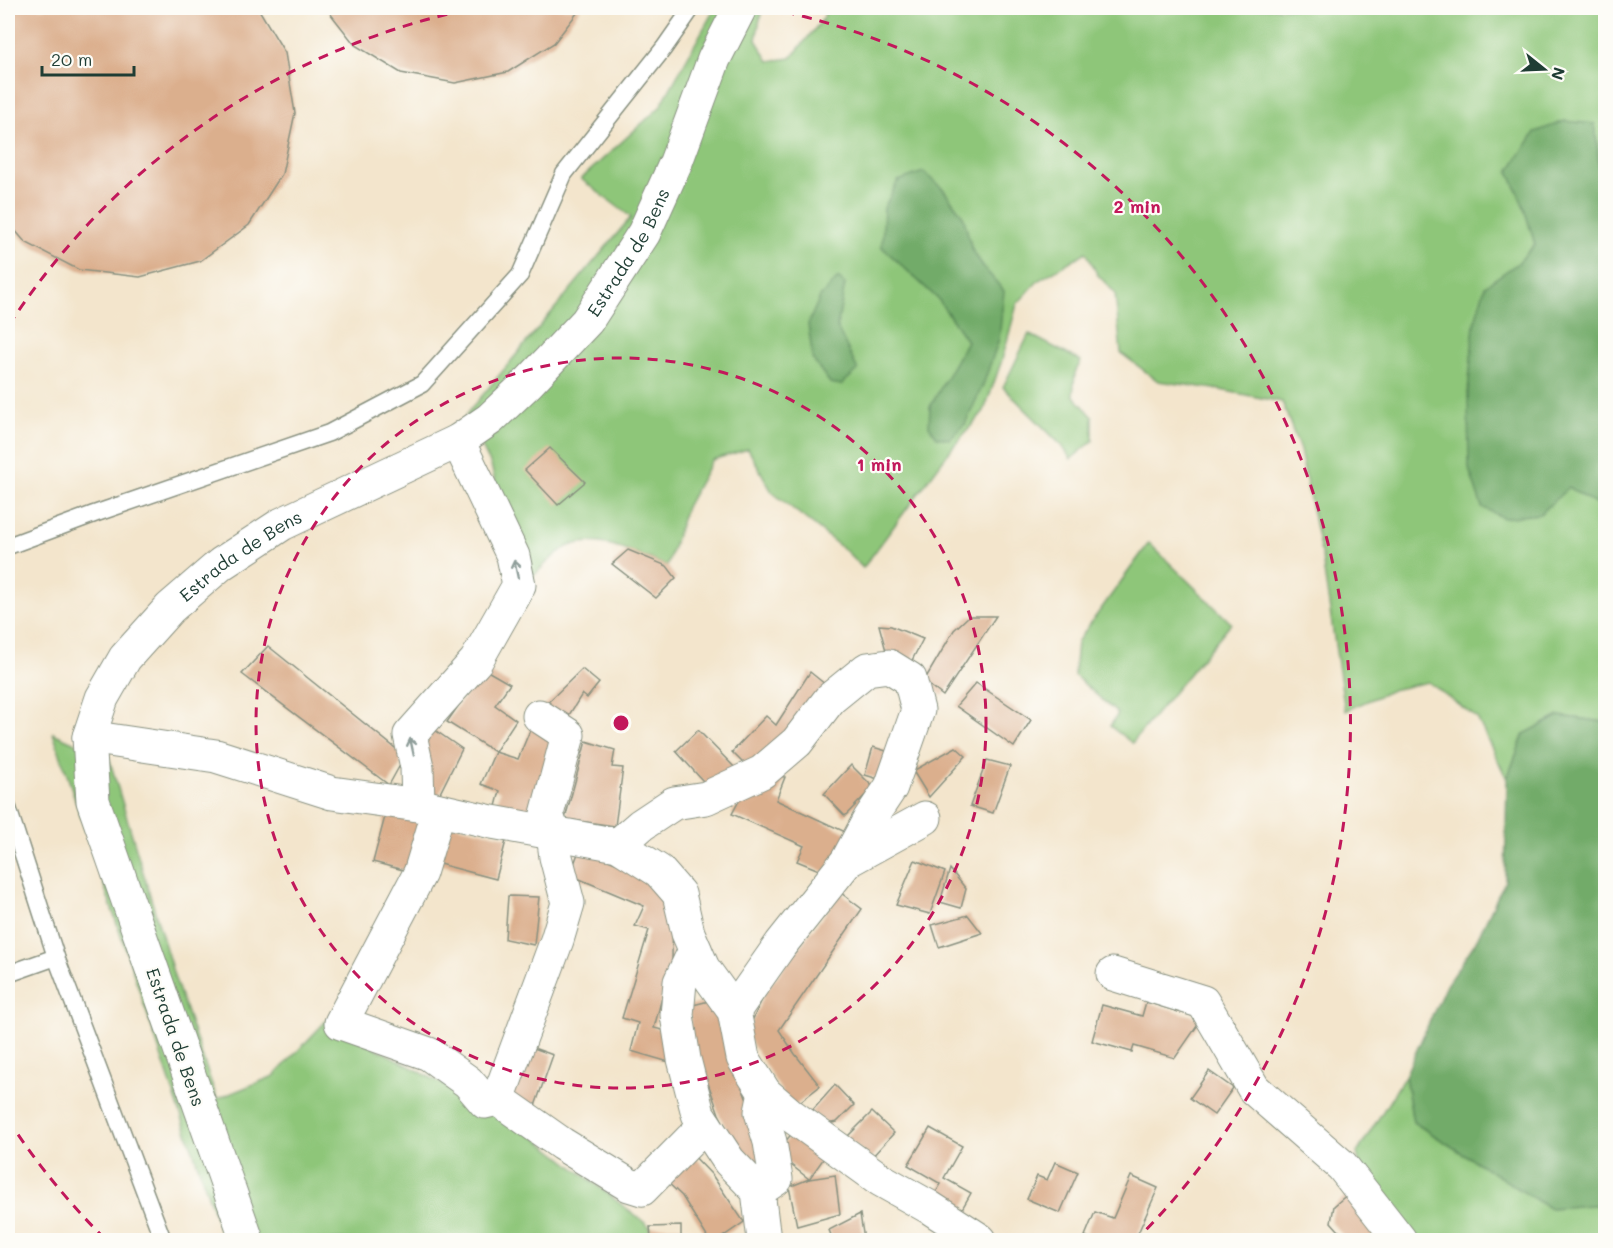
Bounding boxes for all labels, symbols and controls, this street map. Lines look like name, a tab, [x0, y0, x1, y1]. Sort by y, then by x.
scale bar	[42, 39, 134, 77]
north arrow	[1514, 39, 1574, 99]
text: 20 m	[51, 47, 92, 71]
text: N	[1547, 65, 1571, 83]
street label: Estrada de Bens	[581, 184, 675, 321]
text: 2 min	[1113, 194, 1161, 218]
text: 1 min	[856, 452, 902, 476]
street label: Estrada de Bens	[174, 504, 306, 607]
one-way arrow	[510, 560, 521, 579]
centre of rings	[611, 713, 631, 733]
one-way arrow	[406, 738, 417, 758]
street label: Estrada de Bens	[141, 965, 211, 1109]

